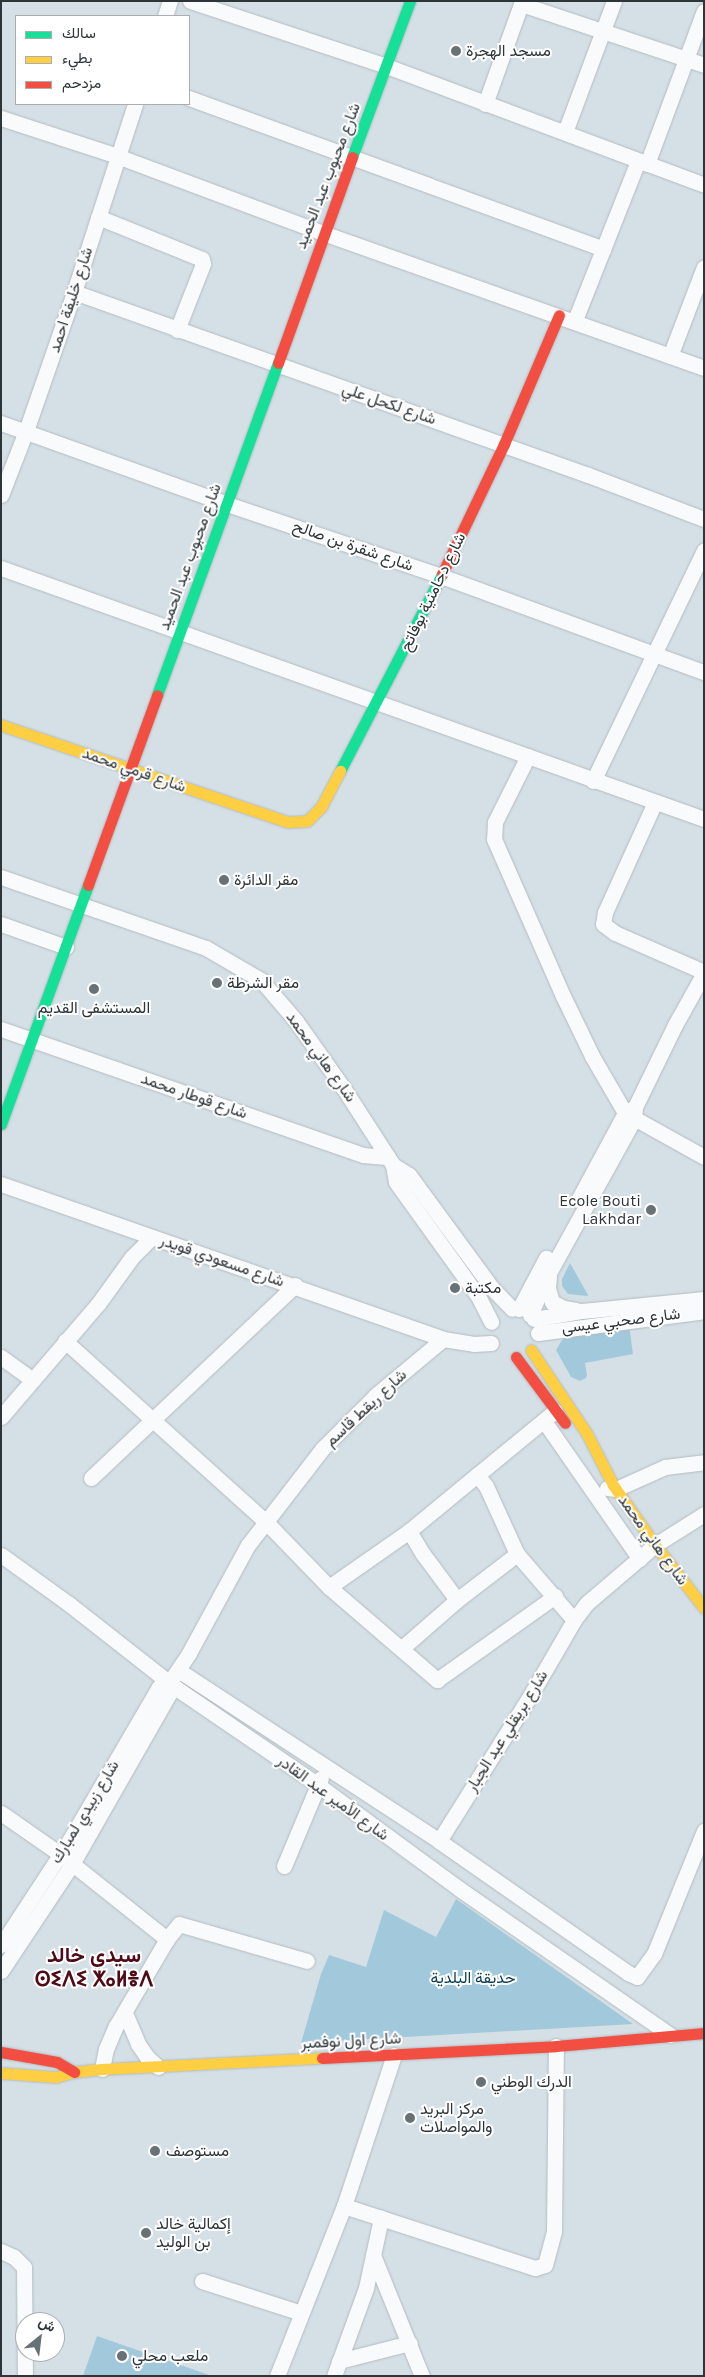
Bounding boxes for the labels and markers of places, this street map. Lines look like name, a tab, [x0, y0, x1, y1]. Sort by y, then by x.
place label: مسجد الهجرة	[466, 41, 551, 61]
marker: مسجد الهجرة	[450, 45, 462, 57]
place label: مقر الدائرة	[234, 870, 298, 890]
marker: مقر الدائرة	[218, 874, 230, 886]
place label: مقر الشرطة	[227, 973, 299, 993]
marker: مقر الشرطة	[211, 977, 223, 989]
marker: المستشفى القديم	[87, 982, 101, 996]
place label: المستشفى القديم	[38, 998, 150, 1018]
place label: Ecole Bouti Lakhdar	[559, 1191, 641, 1229]
marker: Ecole Bouti Lakhdar	[645, 1204, 657, 1216]
place label: مكتبة	[465, 1278, 501, 1298]
marker: مكتبة	[449, 1282, 461, 1294]
place label: الدرك الوطني	[491, 2072, 572, 2092]
marker: الدرك الوطني	[475, 2076, 487, 2088]
place label: مركز البريد والمواصلات	[420, 2099, 492, 2137]
marker: مركز البريد والمواصلات	[404, 2112, 416, 2124]
place label: مستوصف	[166, 2141, 229, 2161]
marker: مستوصف	[148, 2144, 162, 2158]
place label: إكمالية خالد بن الوليد	[156, 2214, 231, 2252]
marker: إكمالية خالد بن الوليد	[140, 2227, 152, 2239]
place label: ملعب محلي	[132, 2346, 208, 2366]
marker: ملعب محلي	[116, 2350, 128, 2362]

